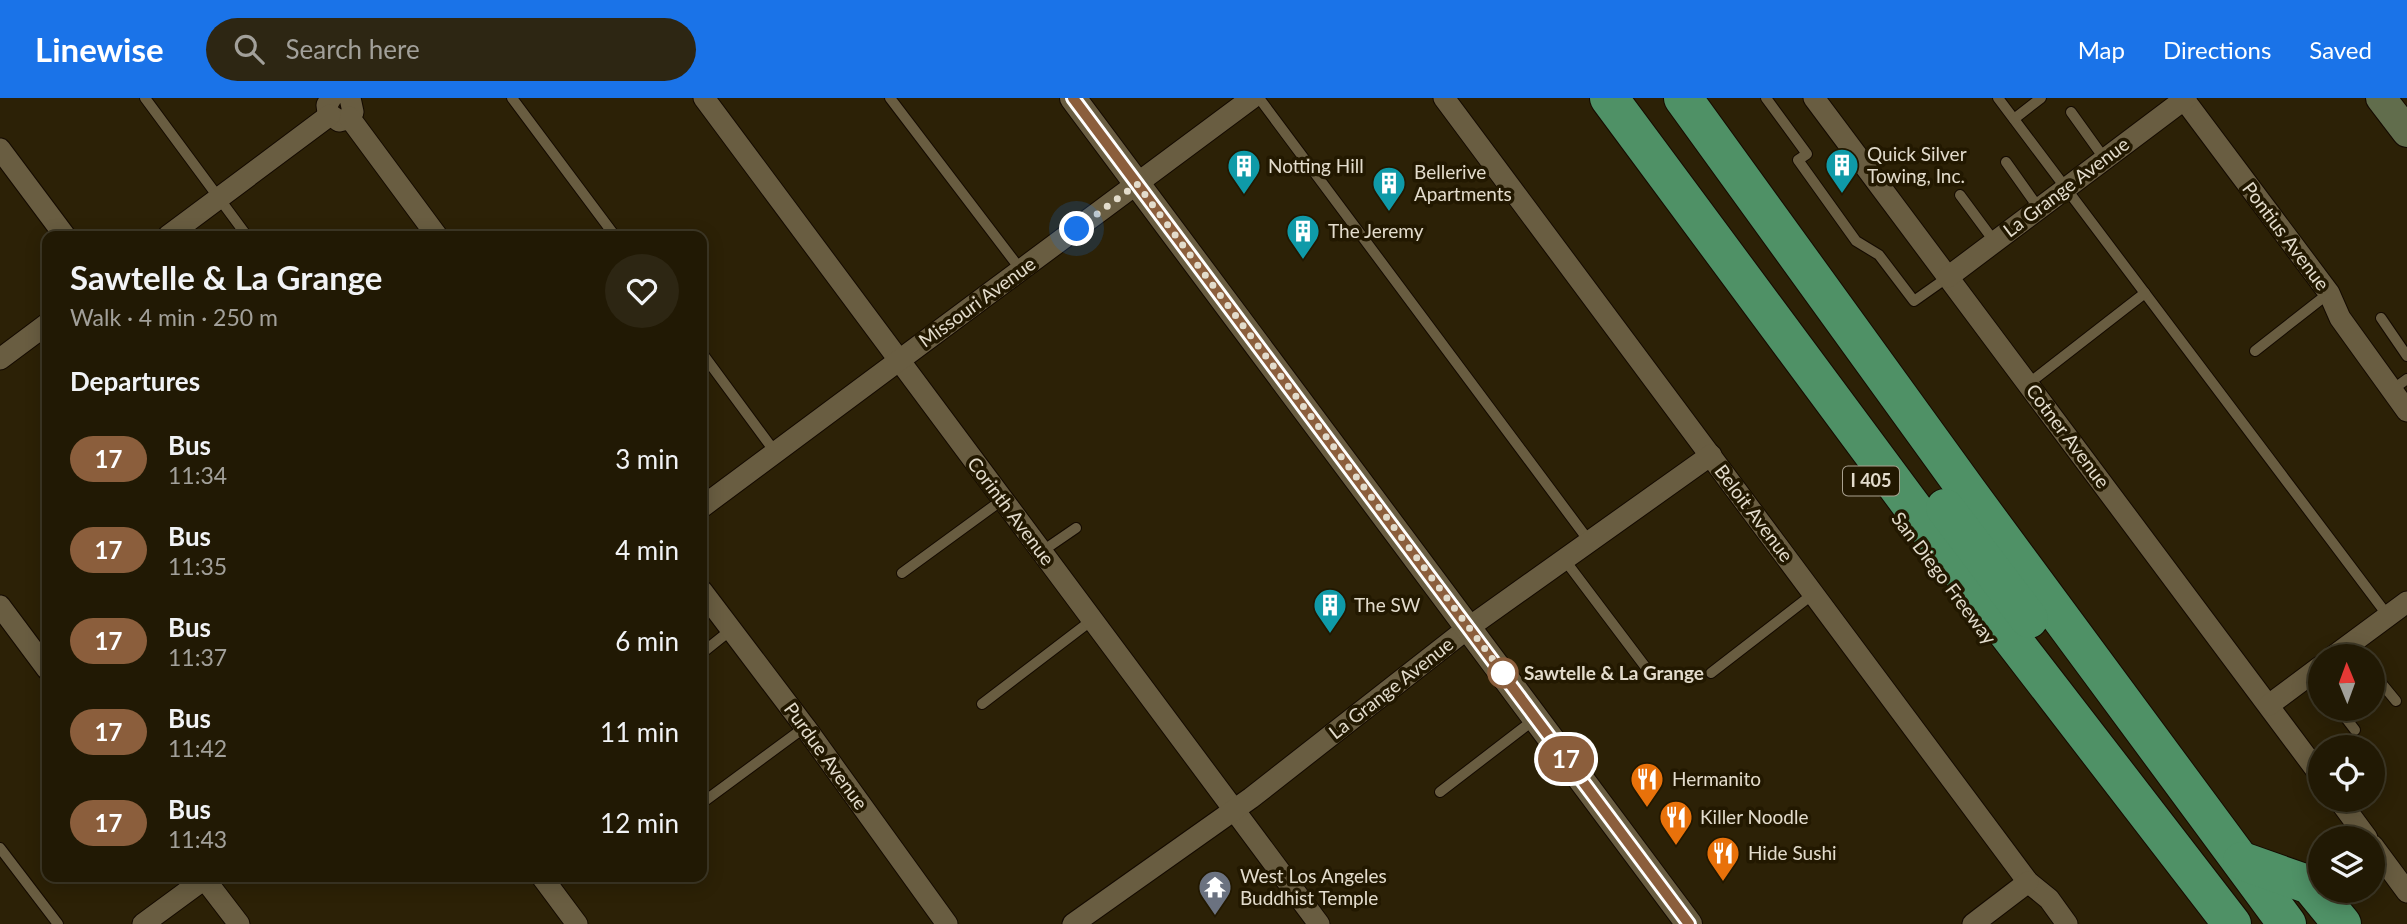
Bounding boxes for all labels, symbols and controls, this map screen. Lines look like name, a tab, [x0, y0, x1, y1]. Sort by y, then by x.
search box	[206, 18, 696, 81]
text: Linewise	[35, 29, 164, 69]
icon: search	[230, 30, 268, 68]
text: Search here	[286, 33, 420, 65]
text: Map	[2078, 35, 2125, 64]
text: Directions	[2163, 35, 2271, 64]
text: Saved	[2309, 35, 2372, 64]
street label: La Grange Avenue	[1998, 132, 2133, 241]
place label: Quick Silver Towing, Inc.	[1867, 142, 1967, 187]
building icon: Quick Silver Towing, Inc.	[1823, 146, 1861, 195]
building icon: Notting Hill	[1225, 147, 1263, 196]
place label: Notting Hill	[1268, 154, 1364, 177]
place label: Bellerive Apartments	[1414, 160, 1512, 205]
building icon: Bellerive Apartments	[1370, 164, 1408, 213]
street label: Pontius Avenue	[2238, 177, 2335, 294]
your location	[1059, 211, 1094, 246]
building icon: The Jeremy	[1284, 212, 1322, 261]
place label: The Jeremy	[1328, 219, 1424, 242]
street label: Missouri Avenue	[914, 252, 1039, 352]
button: heart	[605, 254, 679, 328]
text: Sawtelle & La Grange	[70, 257, 383, 297]
text: Walk · 4 min · 250 m	[70, 303, 278, 331]
text: Departures	[70, 365, 200, 397]
street label: Cotner Avenue	[2022, 379, 2115, 492]
text: Bus	[168, 429, 211, 461]
text: 3 min	[615, 443, 679, 475]
text: 17	[95, 444, 122, 473]
street label: Corinth Avenue	[963, 452, 1060, 569]
street label: Beloit Avenue	[1710, 459, 1798, 566]
text: 11:34	[168, 461, 227, 489]
road number: I 405	[1843, 466, 1899, 496]
street label: San Diego Freeway	[1887, 507, 2002, 648]
text: Bus	[168, 520, 211, 552]
text: 4 min	[615, 534, 679, 566]
text: 17	[95, 535, 122, 564]
text: 11:35	[168, 552, 227, 580]
building icon: The SW	[1311, 586, 1349, 635]
place label: The SW	[1354, 593, 1421, 616]
text: Bus	[168, 611, 211, 643]
text: 6 min	[615, 625, 679, 657]
text: 17	[95, 626, 122, 655]
street label: La Grange Avenue	[1324, 632, 1457, 743]
text: 11:37	[168, 643, 227, 671]
north arrow	[2308, 644, 2385, 721]
map controls	[2308, 644, 2385, 903]
marker: Sawtelle & La Grange	[1488, 658, 1518, 688]
place label: Sawtelle & La Grange	[1524, 661, 1704, 684]
street label: Purdue Avenue	[780, 698, 873, 814]
text: Bus	[168, 702, 211, 734]
text: 11 min	[600, 716, 679, 748]
text: 17	[95, 717, 122, 746]
text: 11:42	[168, 734, 227, 762]
button: locate	[2308, 735, 2385, 812]
line badge: 17	[1534, 736, 1598, 782]
text: 17	[1552, 744, 1580, 773]
restaurant icon: Hermanito	[1628, 760, 1666, 809]
place label: Hermanito	[1672, 767, 1761, 790]
text: Bus	[168, 793, 211, 825]
restaurant icon: Killer Noodle	[1657, 798, 1695, 847]
place label: Killer Noodle	[1700, 805, 1808, 828]
text: 12 min	[600, 807, 679, 839]
text: 17	[95, 808, 122, 837]
text: 11:43	[168, 825, 227, 853]
button: layers	[2308, 826, 2385, 903]
restaurant icon: Hide Sushi	[1704, 834, 1742, 883]
place label: Hide Sushi	[1748, 841, 1837, 864]
place label: West Los Angeles Buddhist Temple	[1240, 864, 1387, 909]
temple icon: West Los Angeles Buddhist Temple	[1196, 868, 1234, 917]

